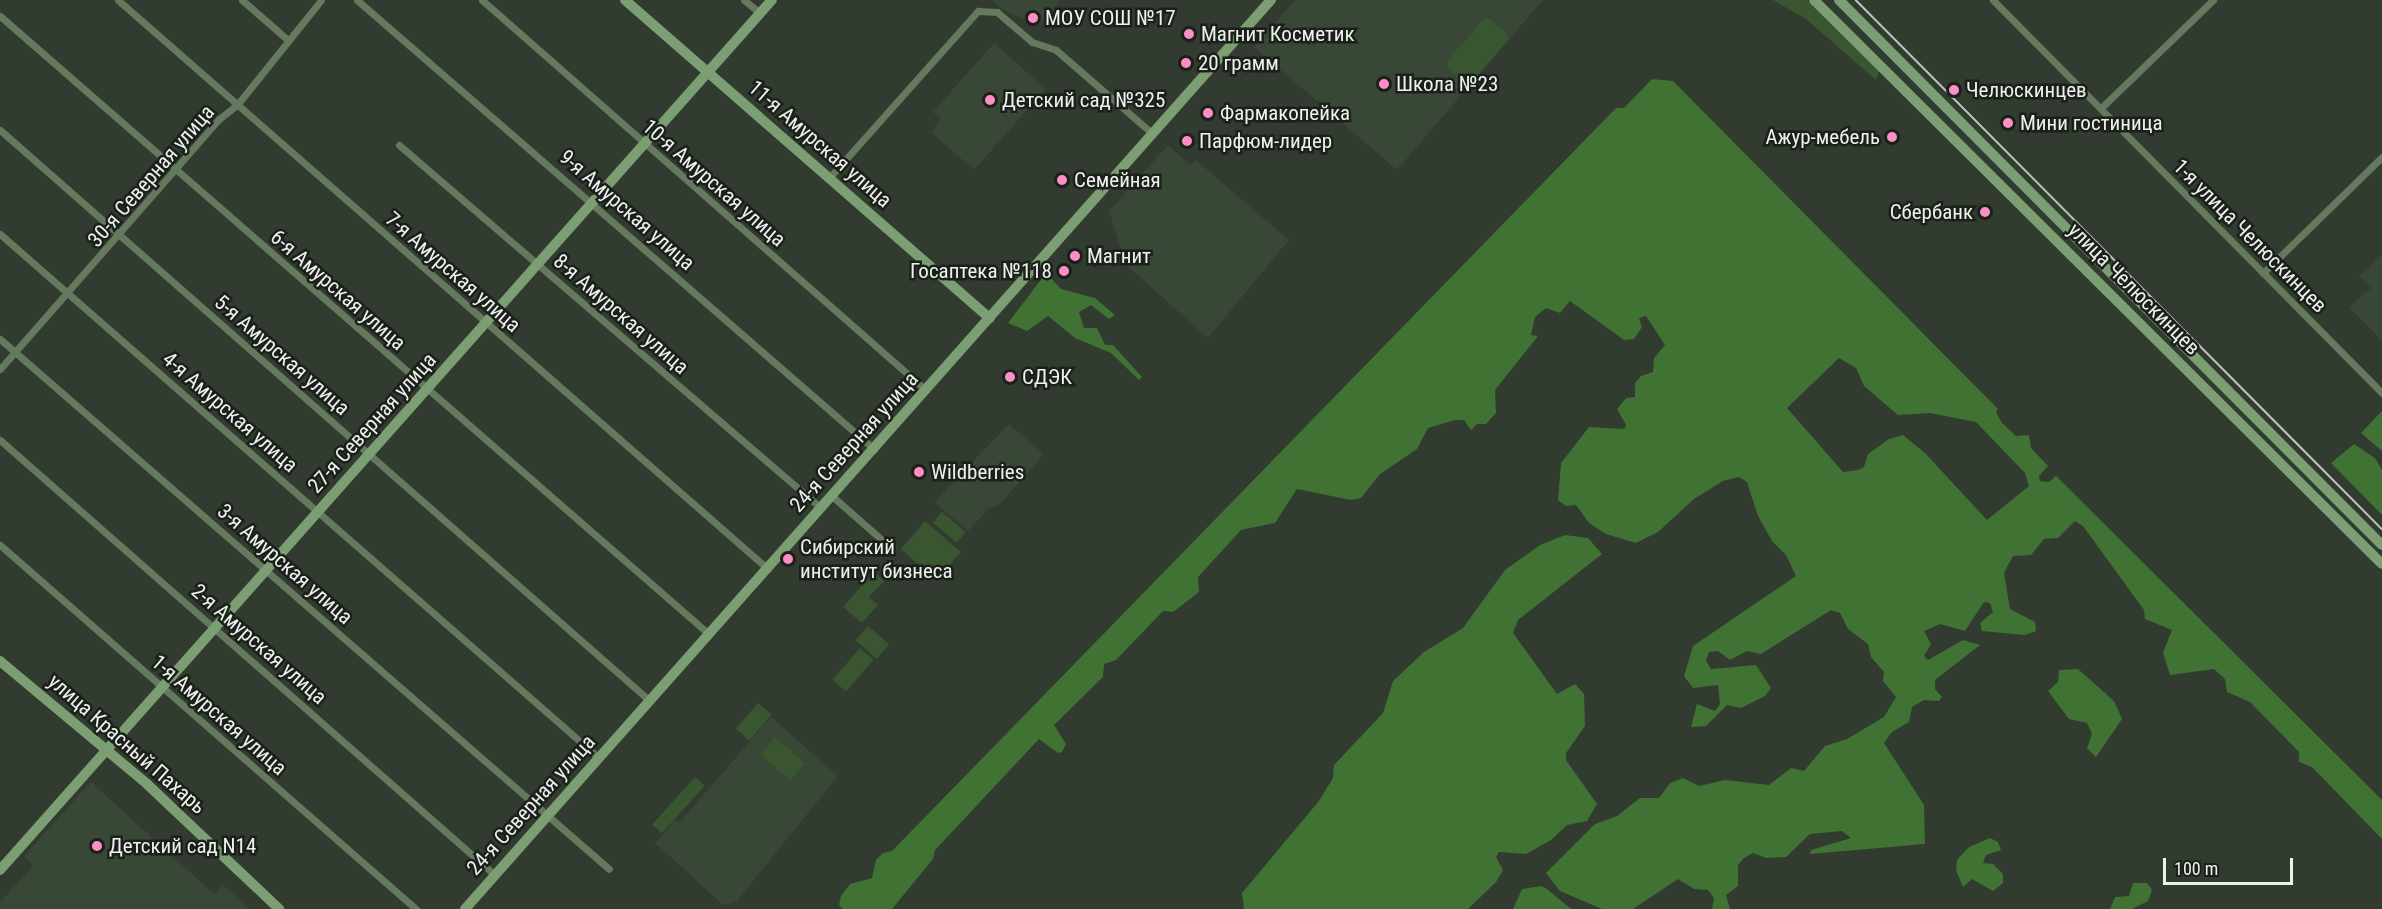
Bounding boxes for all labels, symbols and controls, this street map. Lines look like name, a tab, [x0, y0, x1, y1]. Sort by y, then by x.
place label: МОУ СОШ №17	[1045, 5, 1176, 31]
marker: МОУ СОШ №17	[1026, 11, 1040, 25]
place label: Магнит Косметик	[1201, 21, 1355, 47]
marker: Магнит Косметик	[1182, 27, 1196, 41]
place label: 20 грамм	[1198, 50, 1279, 76]
marker: 20 грамм	[1179, 56, 1193, 70]
place label: Школа №23	[1396, 71, 1498, 97]
street label: 11-я Амурская улица	[743, 75, 897, 213]
marker: Школа №23	[1377, 77, 1391, 91]
place label: Челюскинцев	[1966, 77, 2087, 103]
marker: Челюскинцев	[1947, 83, 1961, 97]
place label: Детский сад №325	[1002, 87, 1165, 113]
marker: Детский сад №325	[983, 93, 997, 107]
street label: 30-я Северная улица	[82, 100, 220, 252]
place label: Фармакопейка	[1220, 100, 1350, 126]
marker: Фармакопейка	[1201, 106, 1215, 120]
place label: Мини гостиница	[2020, 110, 2163, 136]
street label: 10-я Амурская улица	[637, 114, 791, 252]
marker: Мини гостиница	[2001, 116, 2015, 130]
place label: Ажур-мебель	[1765, 124, 1880, 150]
place label: Парфюм-лидер	[1199, 128, 1332, 154]
marker: Ажур-мебель	[1885, 130, 1899, 144]
marker: Парфюм-лидер	[1180, 134, 1194, 148]
street label: 9-я Амурская улица	[554, 144, 700, 276]
street label: 1-я улица Челюскинцев	[2168, 154, 2332, 318]
place label: Семейная	[1074, 167, 1161, 193]
marker: Семейная	[1055, 173, 1069, 187]
place label: Сбербанк	[1890, 199, 1973, 225]
marker: Сбербанк	[1978, 205, 1992, 219]
street label: 7-я Амурская улица	[380, 206, 526, 338]
street label: улица Челюскинцев	[2063, 218, 2205, 360]
street label: 6-я Амурская улица	[265, 224, 411, 356]
place label: Магнит	[1087, 243, 1151, 269]
street label: 8-я Амурская улица	[548, 248, 694, 380]
marker: Магнит	[1068, 249, 1082, 263]
place label: Госаптека №118	[910, 258, 1052, 284]
marker: Госаптека №118	[1057, 264, 1071, 278]
street label: 5-я Амурская улица	[209, 289, 355, 421]
street label: 4-я Амурская улица	[157, 346, 303, 478]
street label: 27-я Северная улица	[302, 348, 442, 498]
place label: СДЭК	[1022, 364, 1072, 390]
street label: 24-я Северная улица	[784, 367, 924, 517]
marker: СДЭК	[1003, 370, 1017, 384]
place label: Wildberries	[931, 459, 1024, 485]
marker: Wildberries	[912, 465, 926, 479]
street label: 3-я Амурская улица	[212, 498, 358, 630]
place label: Сибирский институт бизнеса	[800, 534, 953, 584]
marker: Сибирский институт бизнеса	[781, 552, 795, 566]
street label: 2-я Амурская улица	[186, 578, 332, 710]
street label: 1-я Амурская улица	[146, 649, 292, 781]
street label: улица Красный Пахарь	[43, 669, 211, 819]
street label: 24-я Северная улица	[461, 730, 601, 880]
place label: Детский сад N14	[109, 833, 256, 859]
marker: Детский сад N14	[90, 839, 104, 853]
scale bar	[2166, 846, 2296, 884]
text: 100 m	[2174, 858, 2218, 879]

